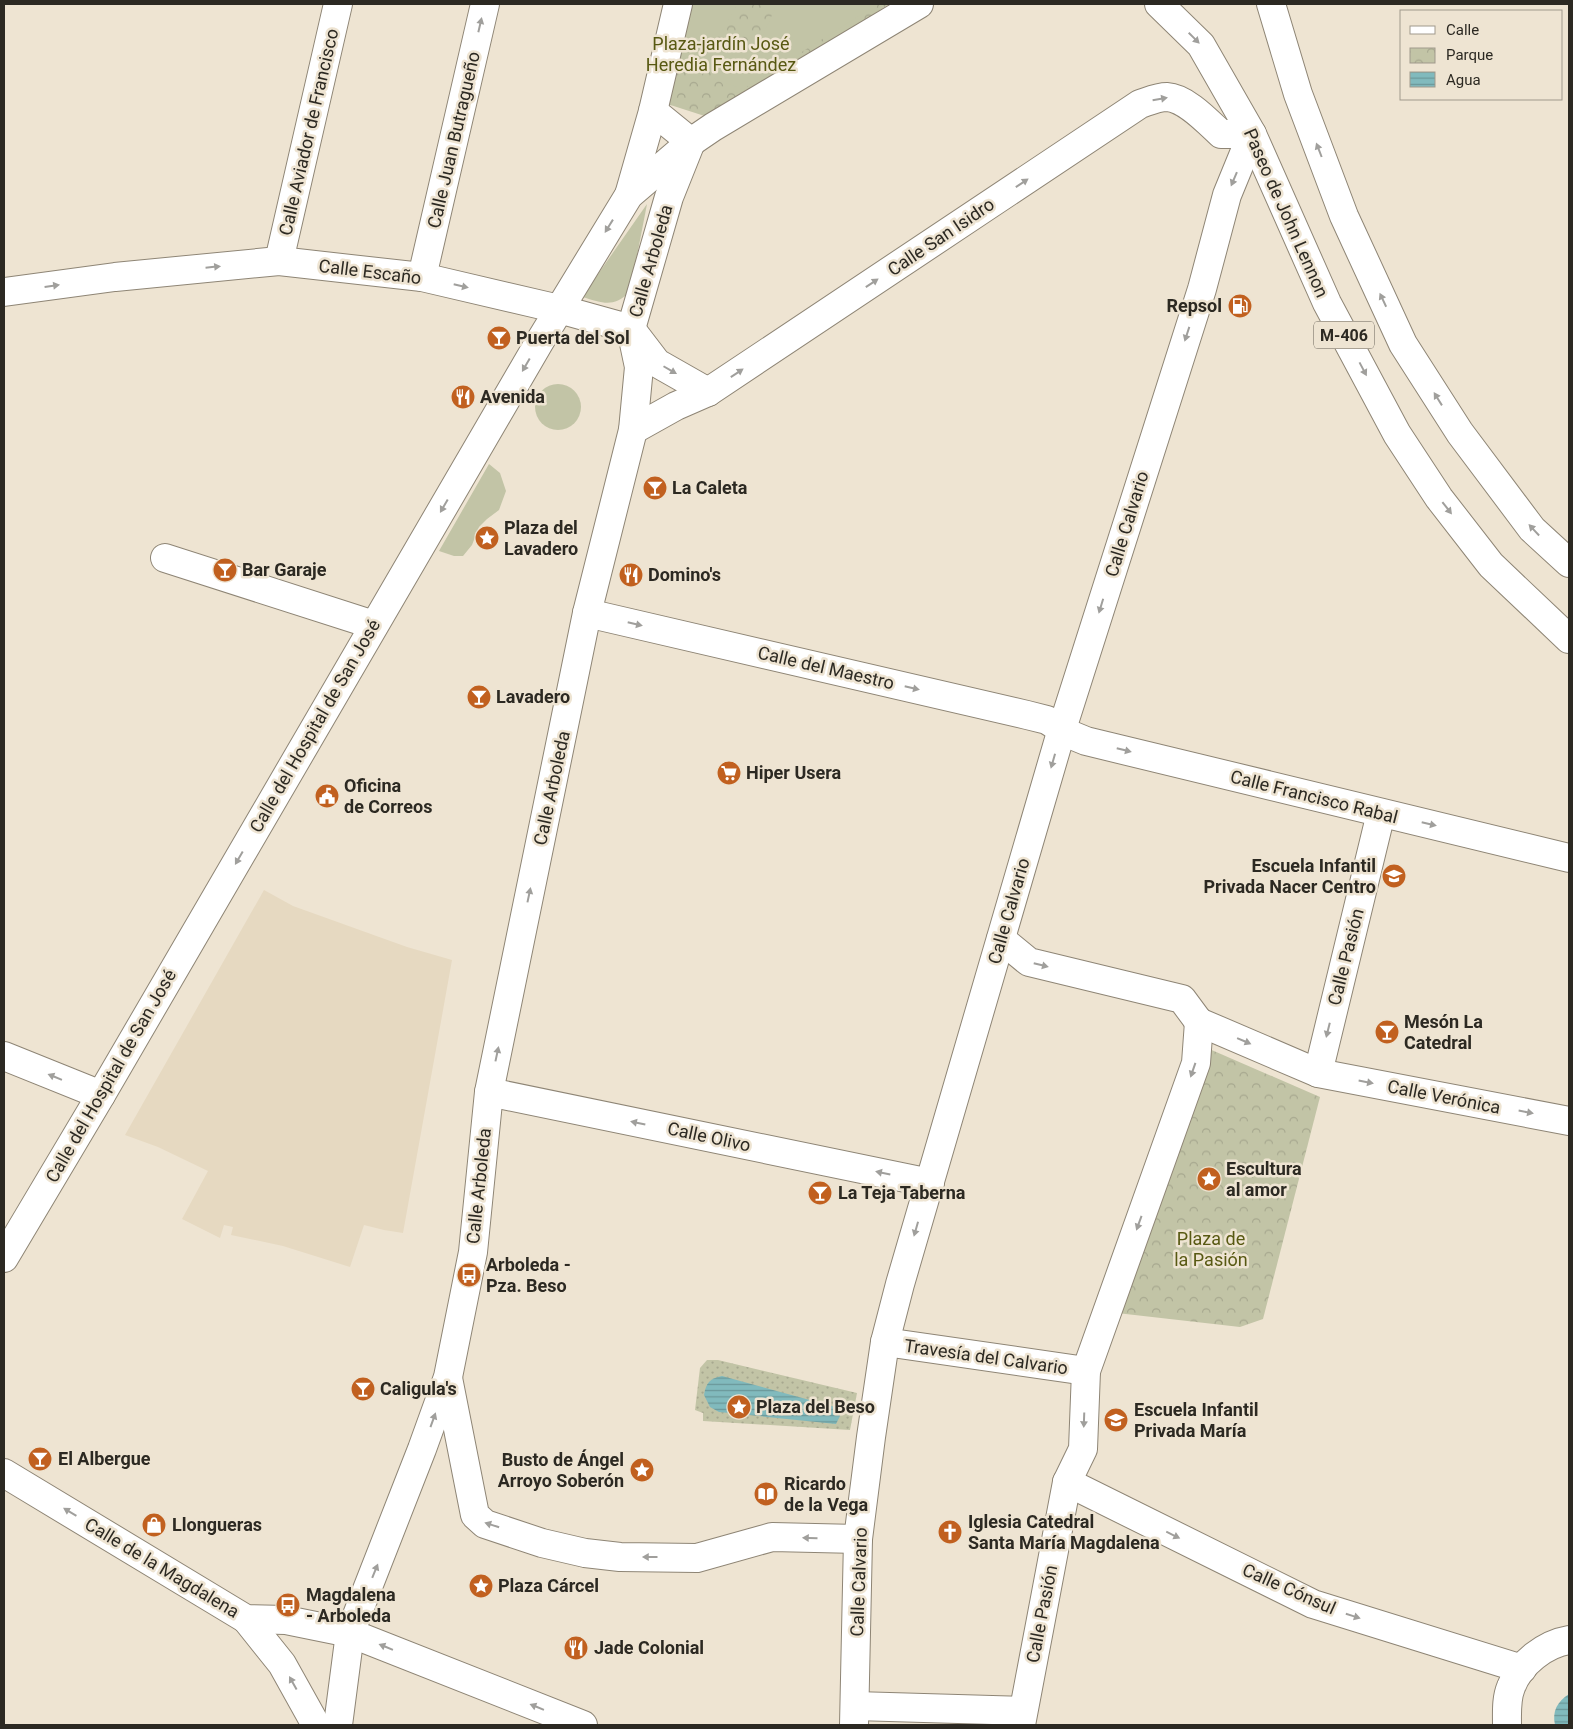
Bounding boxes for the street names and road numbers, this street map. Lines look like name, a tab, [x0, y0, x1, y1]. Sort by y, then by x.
street label: Calle Aviador de Francisco	[274, 26, 343, 237]
street label: Calle Juan Butragueño	[423, 50, 484, 230]
street label: Paseo de John Lennon	[1240, 125, 1333, 300]
street label: Calle San Isidro	[883, 193, 998, 280]
street label: Calle Arboleda	[624, 202, 677, 320]
street label: Calle Escaño	[318, 255, 423, 288]
road number: M-406	[1314, 322, 1374, 348]
street label: Calle Calvario	[1101, 469, 1153, 579]
street label: Calle del Hospital de San José	[245, 616, 384, 836]
street label: Calle del Maestro	[756, 642, 896, 693]
street label: Calle Arboleda	[529, 729, 574, 847]
street label: Calle Francisco Rabal	[1228, 766, 1400, 827]
street label: Calle Calvario	[983, 855, 1034, 966]
street label: Calle Pasión	[1323, 906, 1368, 1008]
street label: Calle del Hospital de San José	[41, 966, 180, 1186]
street label: Calle Verónica	[1386, 1075, 1502, 1118]
street label: Calle Olivo	[666, 1117, 752, 1156]
street label: Calle Arboleda	[462, 1127, 495, 1245]
street label: Travesía del Calvario	[903, 1335, 1069, 1378]
street label: Calle de la Magdalena	[81, 1513, 243, 1622]
street label: Calle Calvario	[846, 1527, 871, 1637]
street label: Calle Cónsul	[1239, 1559, 1339, 1618]
street label: Calle Pasión	[1022, 1563, 1061, 1665]

